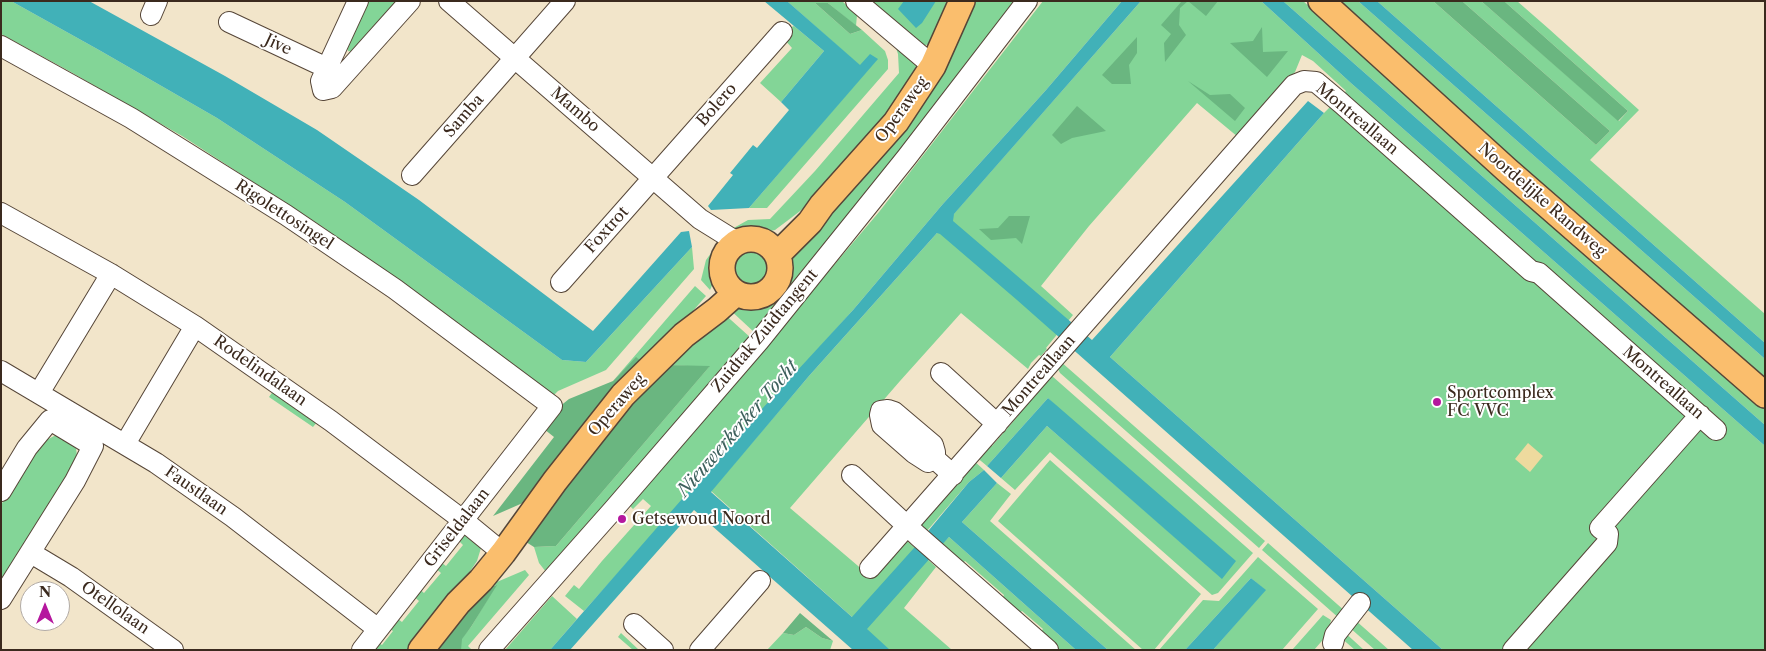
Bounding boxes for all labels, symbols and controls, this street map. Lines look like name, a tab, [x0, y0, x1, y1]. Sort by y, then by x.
street label: Jive	[261, 30, 295, 60]
street label: Operaweg	[872, 73, 932, 147]
street label: Bolero	[693, 79, 741, 131]
street label: Montreallaan	[1312, 79, 1402, 159]
street label: Mambo	[547, 83, 603, 137]
street label: Samba	[440, 90, 488, 142]
street label: Noordelijke Randweg	[1474, 139, 1610, 261]
street label: Rigolettosingel	[231, 176, 337, 254]
street label: Foxtrot	[581, 203, 633, 257]
street label: Zuidtak Zuidtangent	[708, 265, 822, 397]
street label: Montreallaan	[998, 331, 1080, 421]
street label: Rodelindalaan	[210, 332, 310, 410]
street label: Montreallaan	[1618, 342, 1708, 424]
water label: Nieuwerkerker Tocht	[673, 356, 803, 502]
street label: Operaweg	[584, 370, 650, 440]
place label: Sportcomplex FC VVC	[1447, 383, 1554, 421]
marker: Sportcomplex FC VVC	[1431, 396, 1443, 408]
street label: Faustlaan	[161, 462, 231, 520]
street label: Griseldalaan	[420, 485, 494, 571]
place label: Getsewoud Noord	[632, 509, 770, 529]
marker: Getsewoud Noord	[616, 513, 628, 525]
street label: Otellolaan	[77, 578, 153, 638]
north arrow	[20, 581, 70, 631]
text: N	[39, 583, 51, 601]

